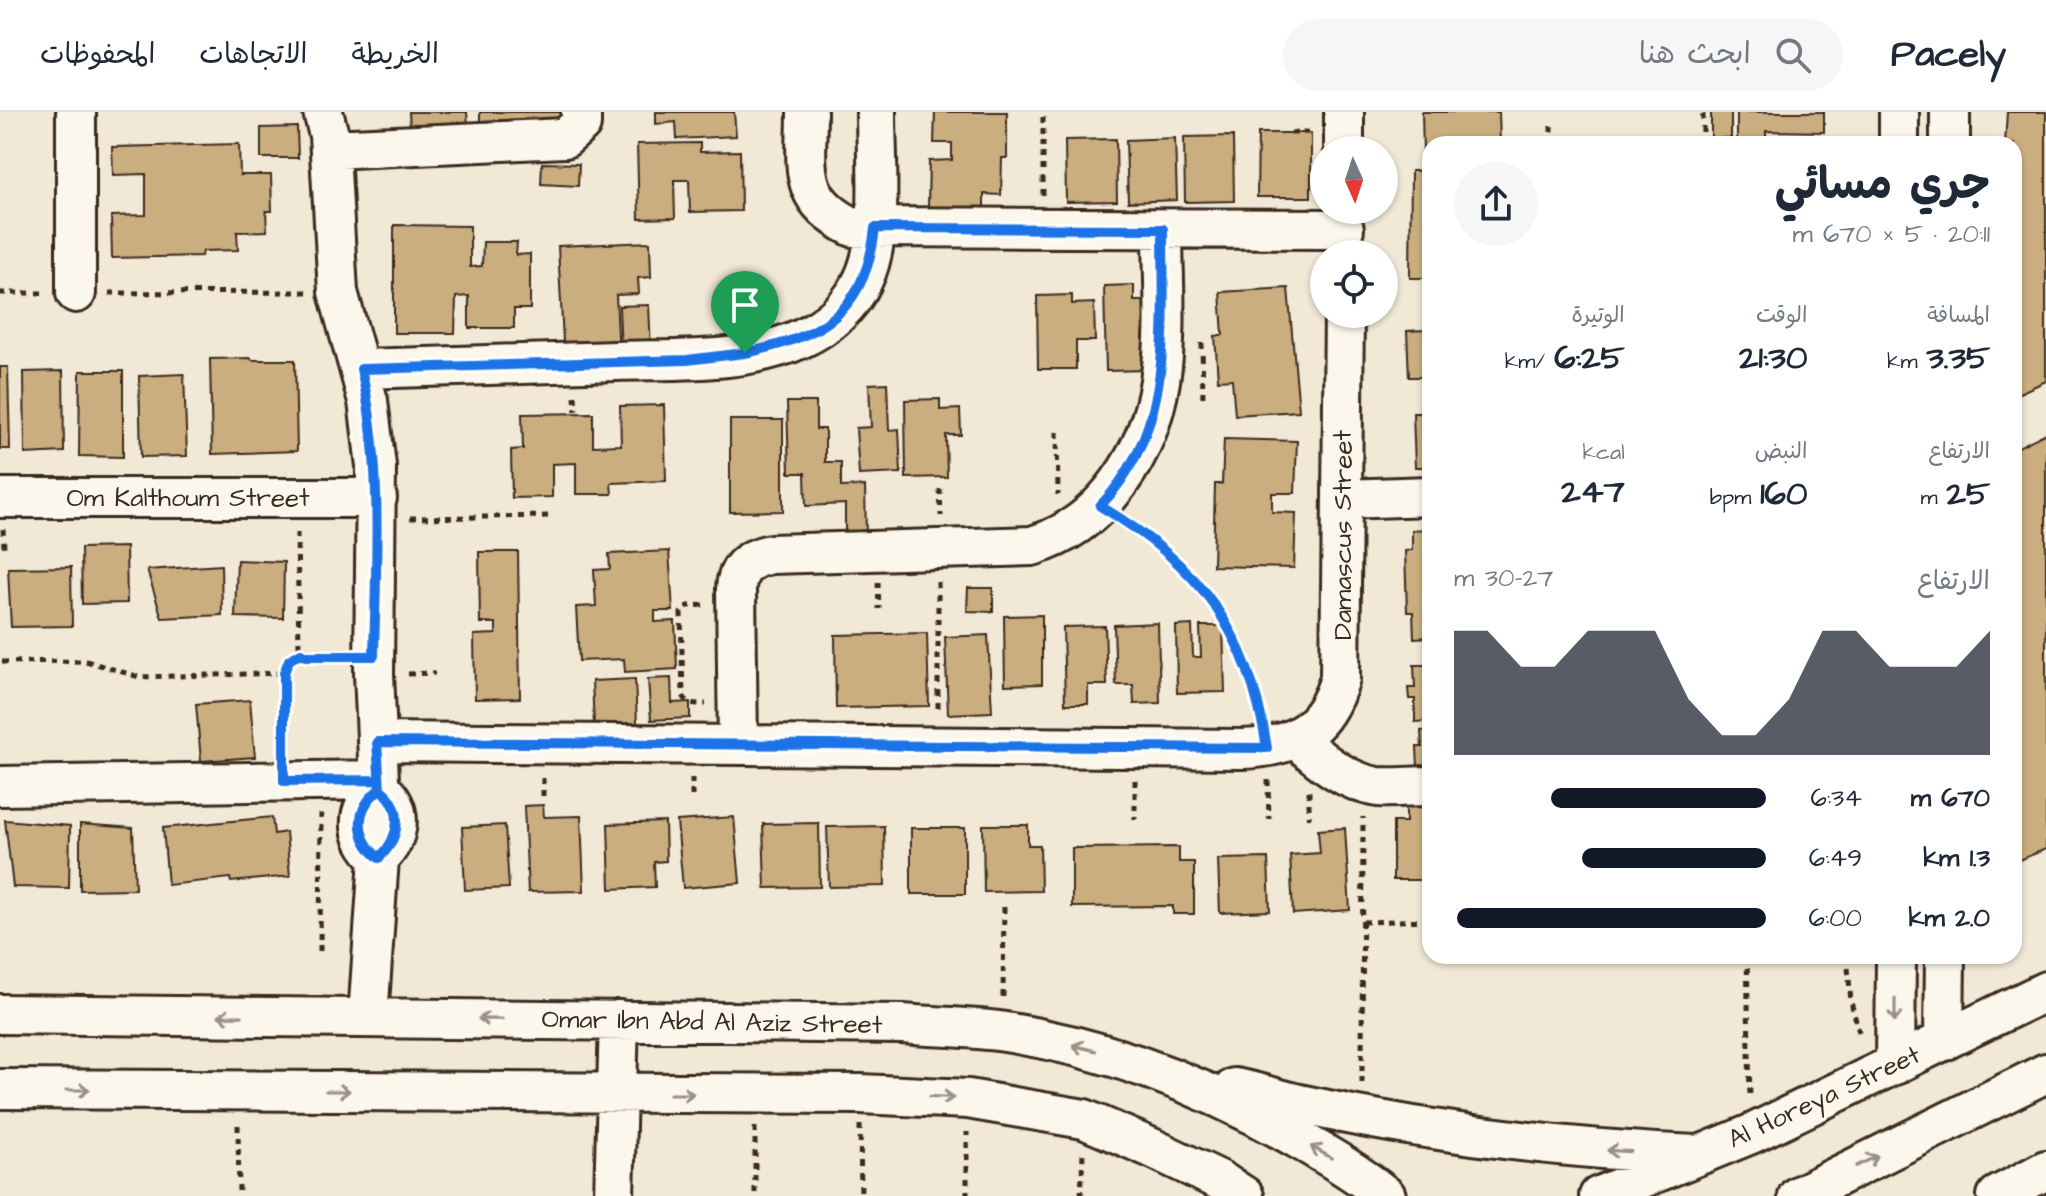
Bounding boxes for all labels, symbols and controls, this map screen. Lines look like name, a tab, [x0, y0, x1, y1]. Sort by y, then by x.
search box	[1283, 19, 1843, 91]
text: Pacely	[1891, 29, 2006, 81]
text: ابحث هنا	[1639, 33, 1751, 75]
icon: search	[1771, 33, 1815, 77]
text: المحفوظات	[40, 35, 155, 74]
text: الاتجاهات	[199, 35, 307, 74]
text: الخريطة	[351, 35, 439, 74]
north arrow	[1310, 136, 1398, 224]
map controls	[1310, 136, 1398, 328]
text: جري مسائي	[1775, 155, 1990, 216]
button: share	[1454, 162, 1538, 246]
text: 20:11 · 5 × 670 m	[1792, 216, 1990, 252]
button: locate	[1310, 240, 1398, 328]
pin	[711, 271, 779, 353]
icon: arrive	[723, 283, 767, 327]
text: الوتيرة	[1572, 300, 1625, 331]
text: الوقت	[1756, 300, 1807, 331]
text: المسافة	[1927, 300, 1990, 331]
text: 6:25	[1554, 334, 1625, 382]
text: 21:30	[1739, 334, 1807, 382]
text: 3.35	[1927, 334, 1990, 382]
text: /km	[1505, 346, 1554, 377]
text: km	[1887, 346, 1927, 377]
street label: Damascus Street	[1325, 430, 1361, 640]
text: النبض	[1755, 436, 1807, 467]
text: الارتفاع	[1928, 436, 1990, 467]
text: kcal	[1583, 437, 1625, 468]
text: 247	[1561, 468, 1625, 516]
text: 160	[1760, 470, 1807, 518]
text: 25	[1946, 470, 1990, 518]
street label: Om Kalthoum Street	[66, 480, 310, 516]
text: bpm	[1710, 482, 1760, 513]
text: m	[1921, 482, 1946, 513]
text: 27–30 m	[1454, 560, 1553, 596]
text: الارتفاع	[1917, 563, 1990, 599]
text: 6:34	[1810, 780, 1862, 816]
text: 670 m	[1911, 780, 1990, 816]
text: 6:49	[1809, 840, 1862, 876]
text: 1.3 km	[1923, 840, 1990, 876]
text: 6:00	[1809, 900, 1862, 936]
text: 2.0 km	[1908, 900, 1990, 936]
one-way arrow	[1887, 996, 1903, 1023]
street label: Omar Ibn Abd Al Aziz Street	[541, 1001, 883, 1043]
one-way arrow	[217, 1009, 244, 1024]
one-way arrow	[477, 1011, 504, 1027]
street label: Al Horeya Street	[1722, 1037, 1927, 1159]
one-way arrow	[1072, 1040, 1098, 1055]
one-way arrow	[64, 1082, 91, 1097]
one-way arrow	[324, 1084, 351, 1099]
one-way arrow	[668, 1086, 695, 1102]
one-way arrow	[928, 1090, 955, 1105]
one-way arrow	[1606, 1143, 1633, 1158]
one-way arrow	[1310, 1144, 1334, 1159]
one-way arrow	[1855, 1153, 1879, 1169]

